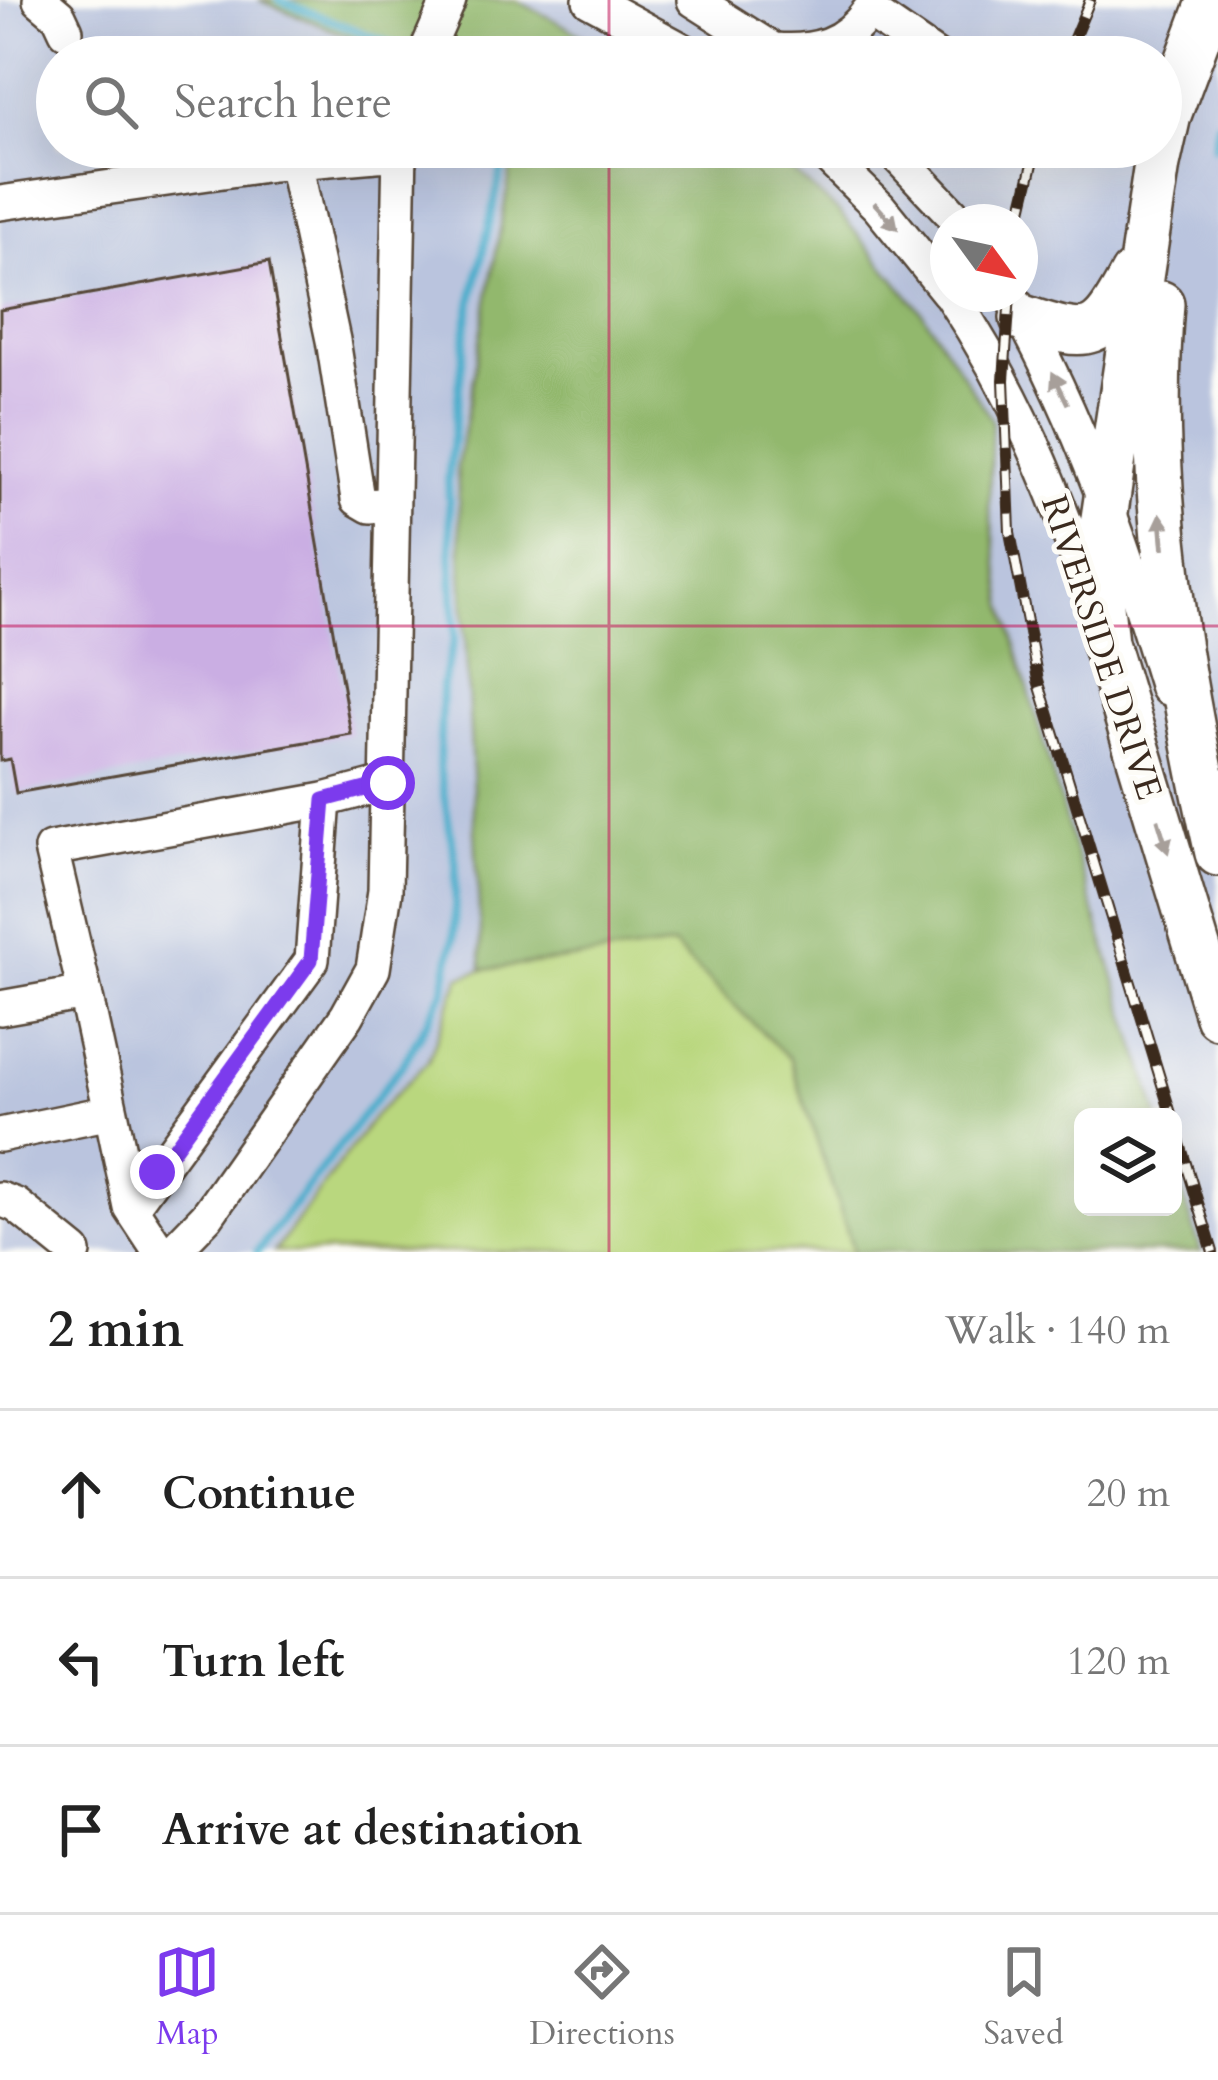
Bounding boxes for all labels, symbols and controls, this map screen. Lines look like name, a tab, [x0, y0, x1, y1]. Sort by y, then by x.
search box	[36, 36, 1182, 168]
icon: search	[78, 69, 144, 135]
text: Search here	[174, 72, 392, 133]
one-way arrow	[872, 201, 899, 231]
north arrow	[930, 204, 1038, 312]
one-way arrow	[1050, 371, 1070, 405]
street label: RIVERSIDE DRIVE	[1029, 489, 1174, 806]
one-way arrow	[1152, 512, 1171, 550]
route start	[361, 756, 415, 810]
one-way arrow	[1155, 818, 1173, 855]
map controls	[1074, 1108, 1182, 1216]
button: layers	[1074, 1108, 1182, 1216]
route end	[130, 1145, 184, 1199]
text: 2 min	[48, 1295, 184, 1365]
text: Walk · 140 m	[945, 1304, 1170, 1357]
icon: ahead	[48, 1461, 114, 1527]
text: Continue	[162, 1463, 356, 1524]
text: 20 m	[1087, 1467, 1170, 1520]
icon: left	[48, 1629, 114, 1695]
text: Turn left	[162, 1631, 344, 1692]
text: 120 m	[1067, 1635, 1170, 1688]
icon: arrive	[48, 1797, 114, 1863]
text: Arrive at destination	[162, 1799, 582, 1860]
tab: Map	[154, 1939, 220, 2056]
tab: Directions	[529, 1939, 675, 2056]
tab: Saved	[984, 1939, 1064, 2056]

